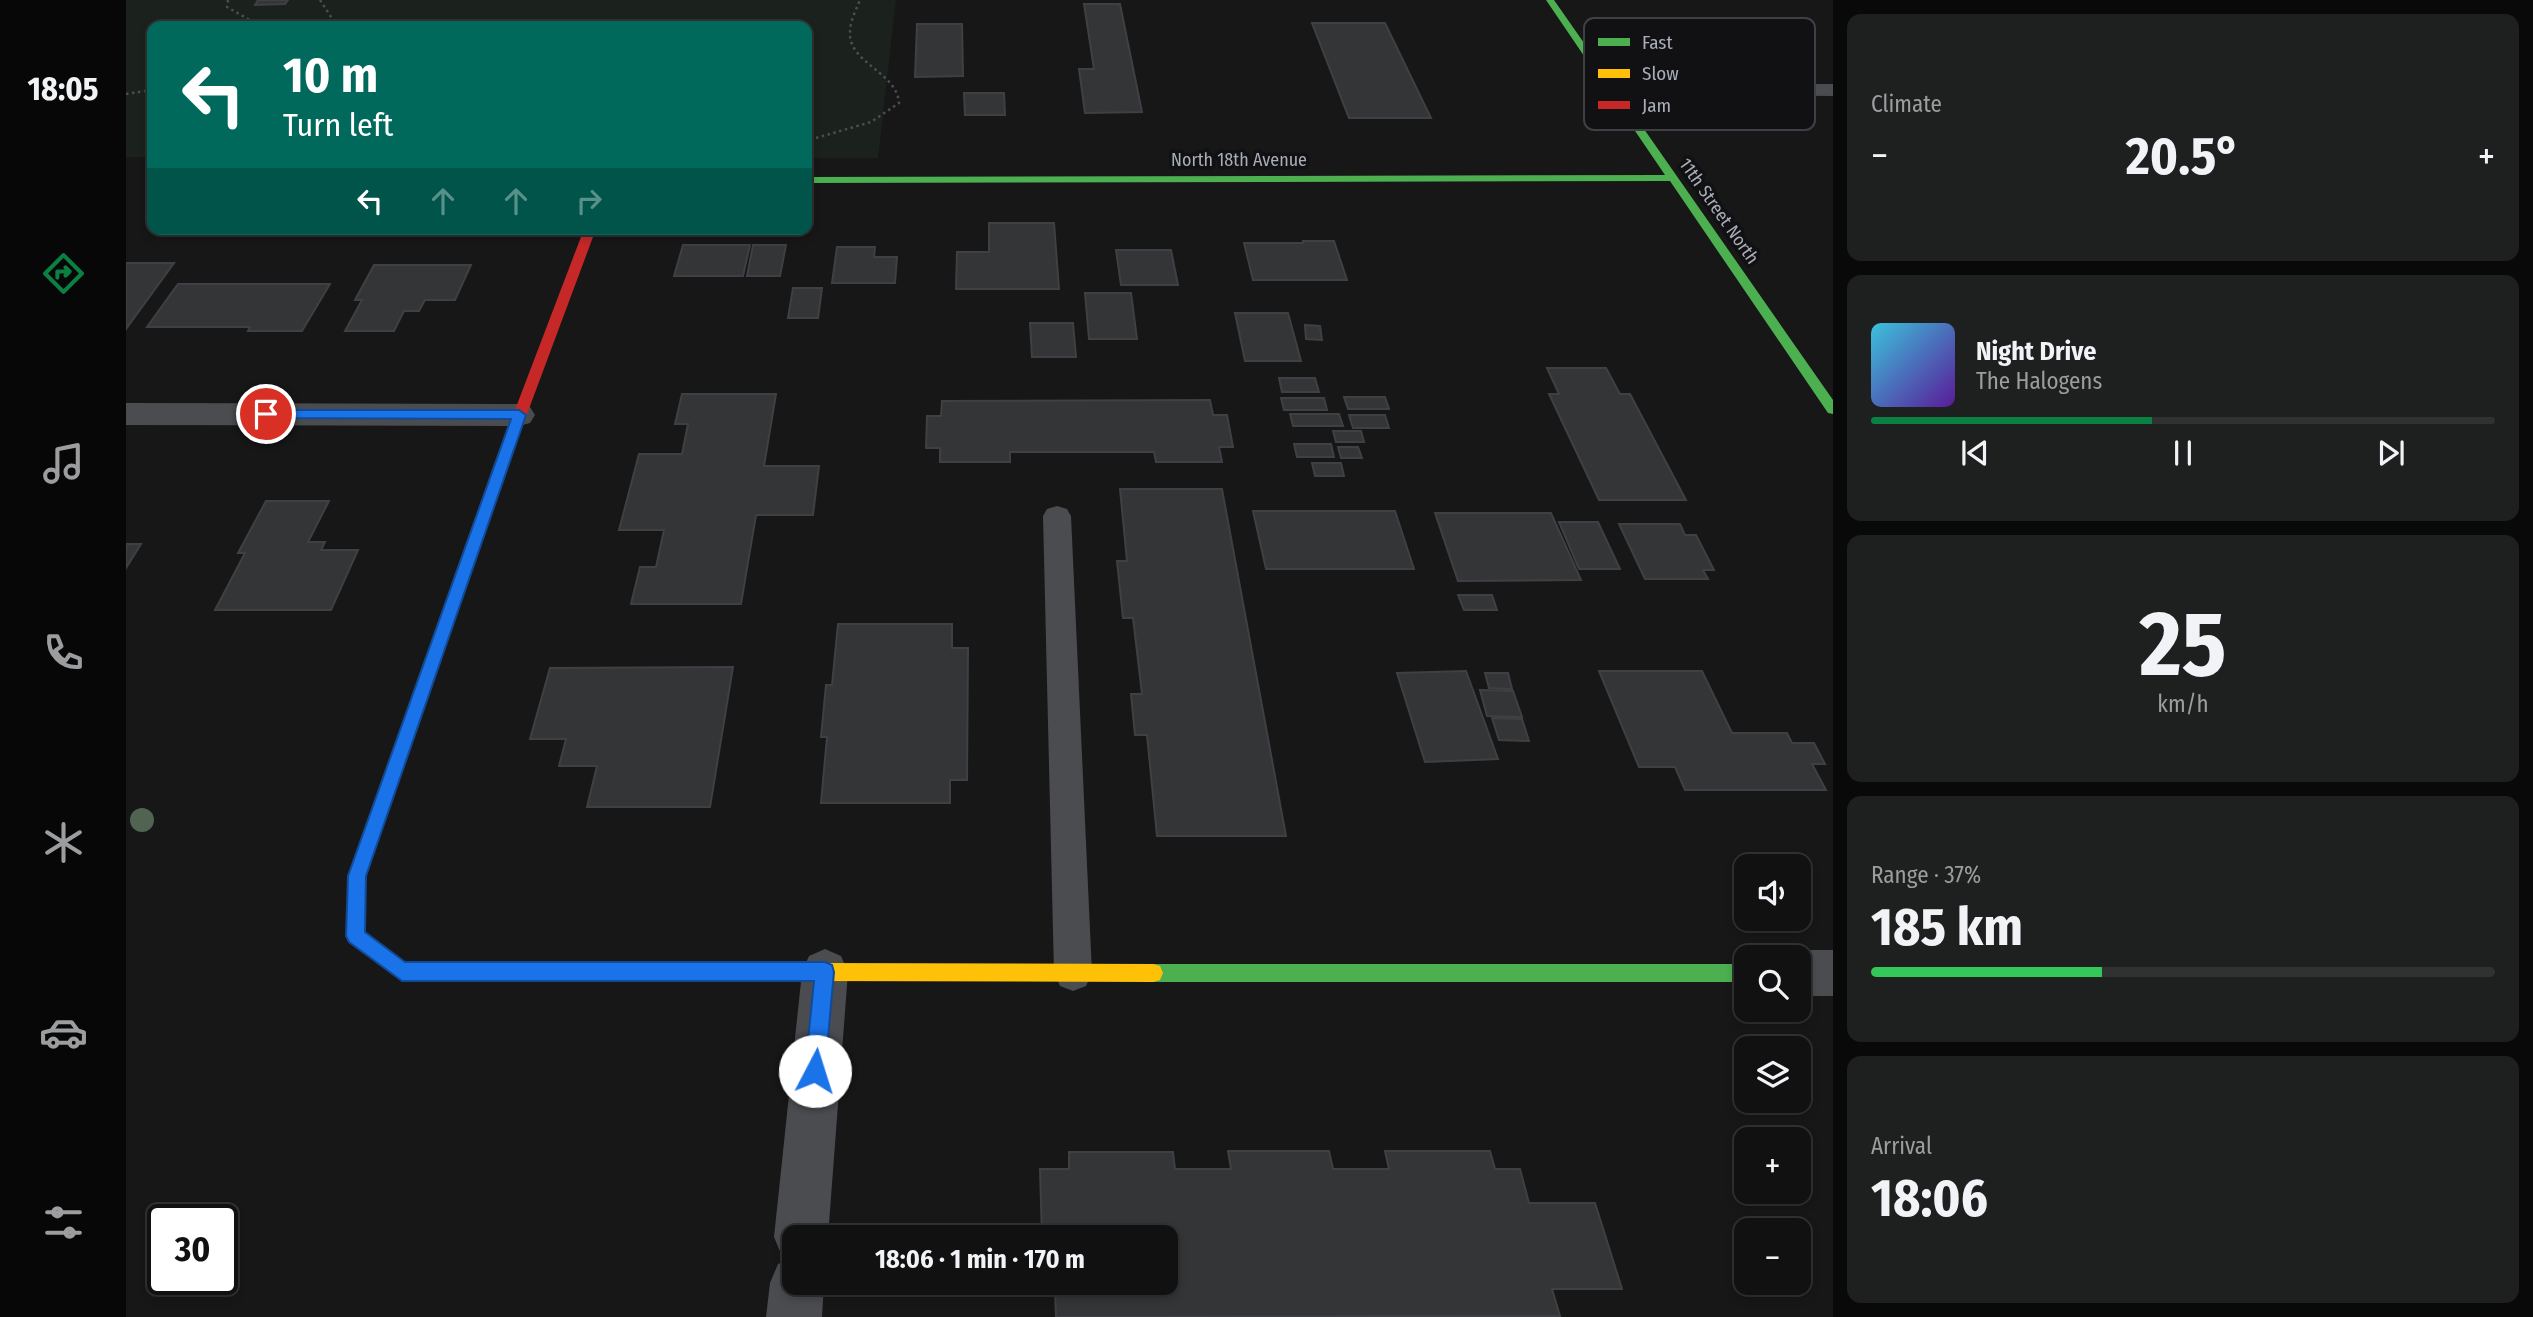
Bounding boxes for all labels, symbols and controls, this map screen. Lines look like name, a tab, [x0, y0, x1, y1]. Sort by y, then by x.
legend	[1584, 18, 1815, 130]
text: Fast	[1642, 31, 1673, 54]
text: 10 m	[283, 46, 378, 105]
icon: left	[168, 49, 259, 140]
text: Slow	[1642, 62, 1679, 85]
text: 18:05	[28, 70, 98, 108]
text: Climate	[1871, 90, 1942, 118]
text: Jam	[1642, 94, 1671, 117]
text: Turn left	[283, 106, 393, 144]
text: 20.5°	[2126, 125, 2240, 188]
text: −	[1871, 133, 1888, 179]
text: +	[2478, 133, 2495, 179]
street label: North 18th Avenue	[1171, 149, 1307, 171]
street label: 11th Street North	[1674, 154, 1764, 268]
icon: left	[351, 182, 389, 220]
icon: ahead	[424, 182, 462, 220]
icon: ahead	[497, 182, 535, 220]
icon: right	[570, 182, 608, 220]
icon: directions	[39, 249, 88, 298]
text: Night Drive	[1976, 336, 2096, 367]
text: The Halogens	[1976, 367, 2102, 395]
pin	[236, 384, 296, 444]
icon: arrive	[247, 395, 285, 433]
icon: previous	[1956, 434, 1994, 472]
icon: pause	[2164, 434, 2202, 472]
icon: next	[2372, 434, 2410, 472]
icon: music	[39, 439, 88, 488]
text: 25	[2140, 590, 2226, 699]
icon: phone	[39, 628, 88, 677]
text: km/h	[2157, 690, 2209, 718]
icon: climate	[39, 818, 88, 867]
map controls	[1734, 854, 1811, 1295]
button: sound	[1734, 854, 1811, 931]
text: Range · 37%	[1871, 861, 1981, 889]
text: 185 km	[1871, 896, 2023, 959]
button: search	[1734, 945, 1811, 1022]
icon: car	[39, 1008, 88, 1057]
position arrow	[778, 1034, 852, 1108]
button: layers	[1734, 1036, 1811, 1113]
button: +	[1734, 1127, 1811, 1204]
text: Arrival	[1871, 1132, 1932, 1160]
text: 18:06	[1871, 1167, 1988, 1230]
icon: filters	[39, 1198, 88, 1247]
speed limit sign: 30	[147, 1204, 238, 1295]
button: −	[1734, 1218, 1811, 1295]
text: 18:06 · 1 min · 170 m	[875, 1244, 1085, 1275]

